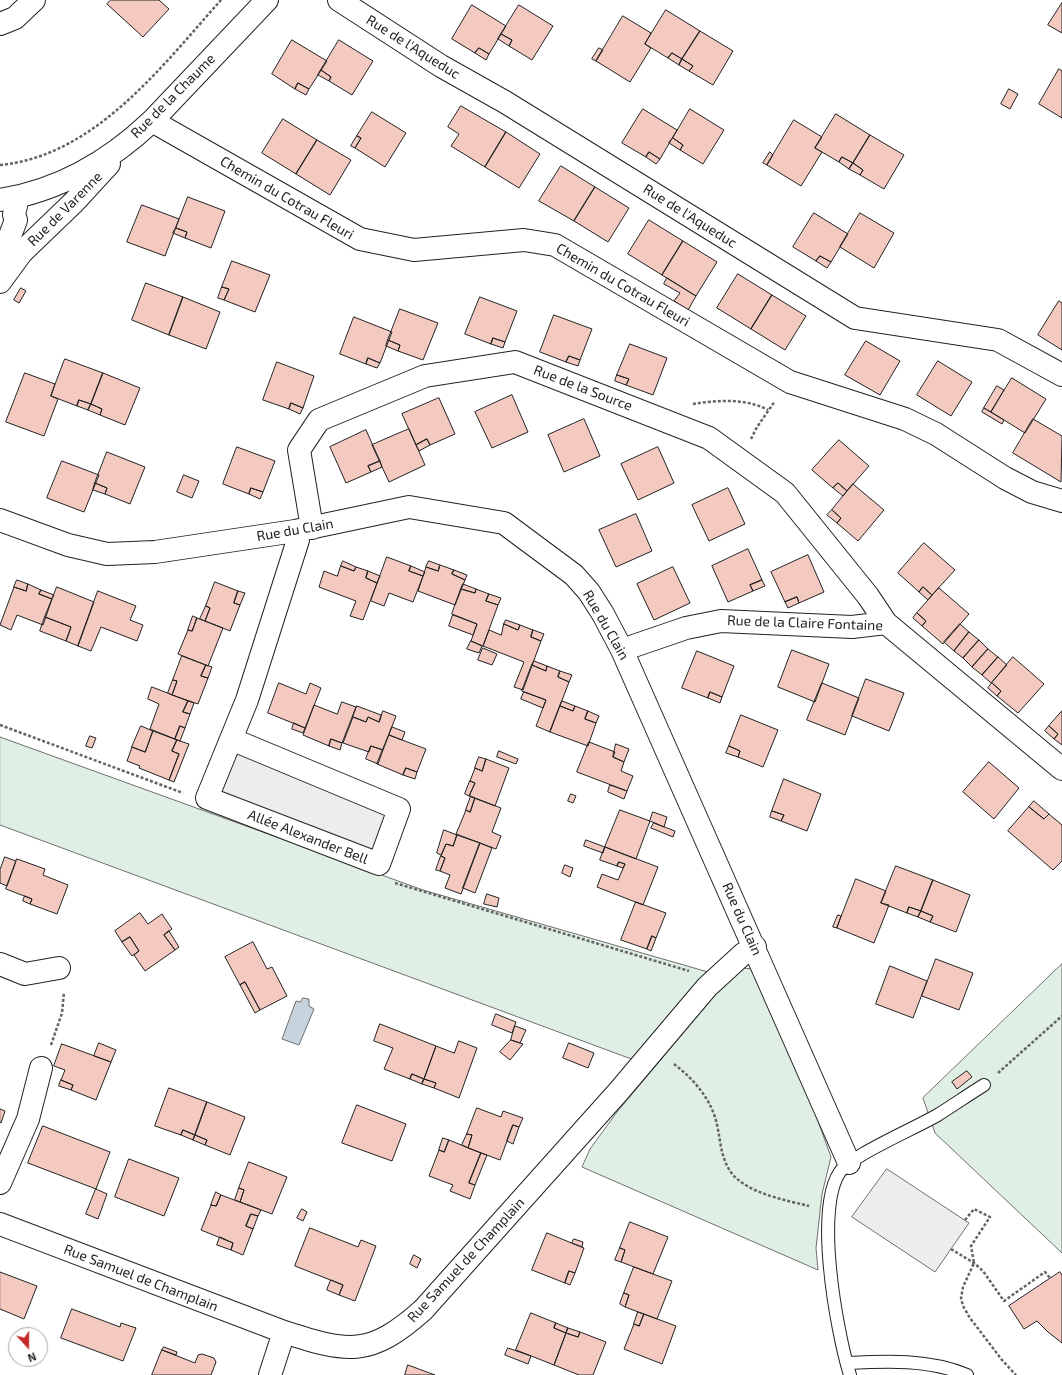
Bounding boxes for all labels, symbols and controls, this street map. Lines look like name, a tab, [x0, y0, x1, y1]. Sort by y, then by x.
street label: Rue de l'Aqueduc	[363, 11, 463, 83]
street label: Rue de la Chaume	[127, 50, 219, 142]
street label: Chemin du Cotrau Fleuri	[217, 153, 357, 243]
street label: Rue de Varenne	[24, 168, 106, 250]
street label: Rue de l'Aqueduc	[640, 180, 740, 252]
street label: Chemin du Cotrau Fleuri	[553, 240, 693, 330]
street label: Rue de la Source	[531, 361, 635, 415]
street label: Rue du Clain	[255, 515, 335, 545]
street label: Rue du Clain	[579, 587, 633, 663]
street label: Rue de la Claire Fontaine	[727, 612, 883, 634]
street label: Allée Alexander Bell	[245, 806, 371, 868]
street label: Rue du Clain	[718, 880, 766, 958]
street label: Rue Samuel de Champlain	[404, 1194, 528, 1326]
street label: Rue Samuel de Champlain	[61, 1241, 221, 1315]
north arrow	[8, 1327, 48, 1367]
text: N	[26, 1350, 38, 1365]

